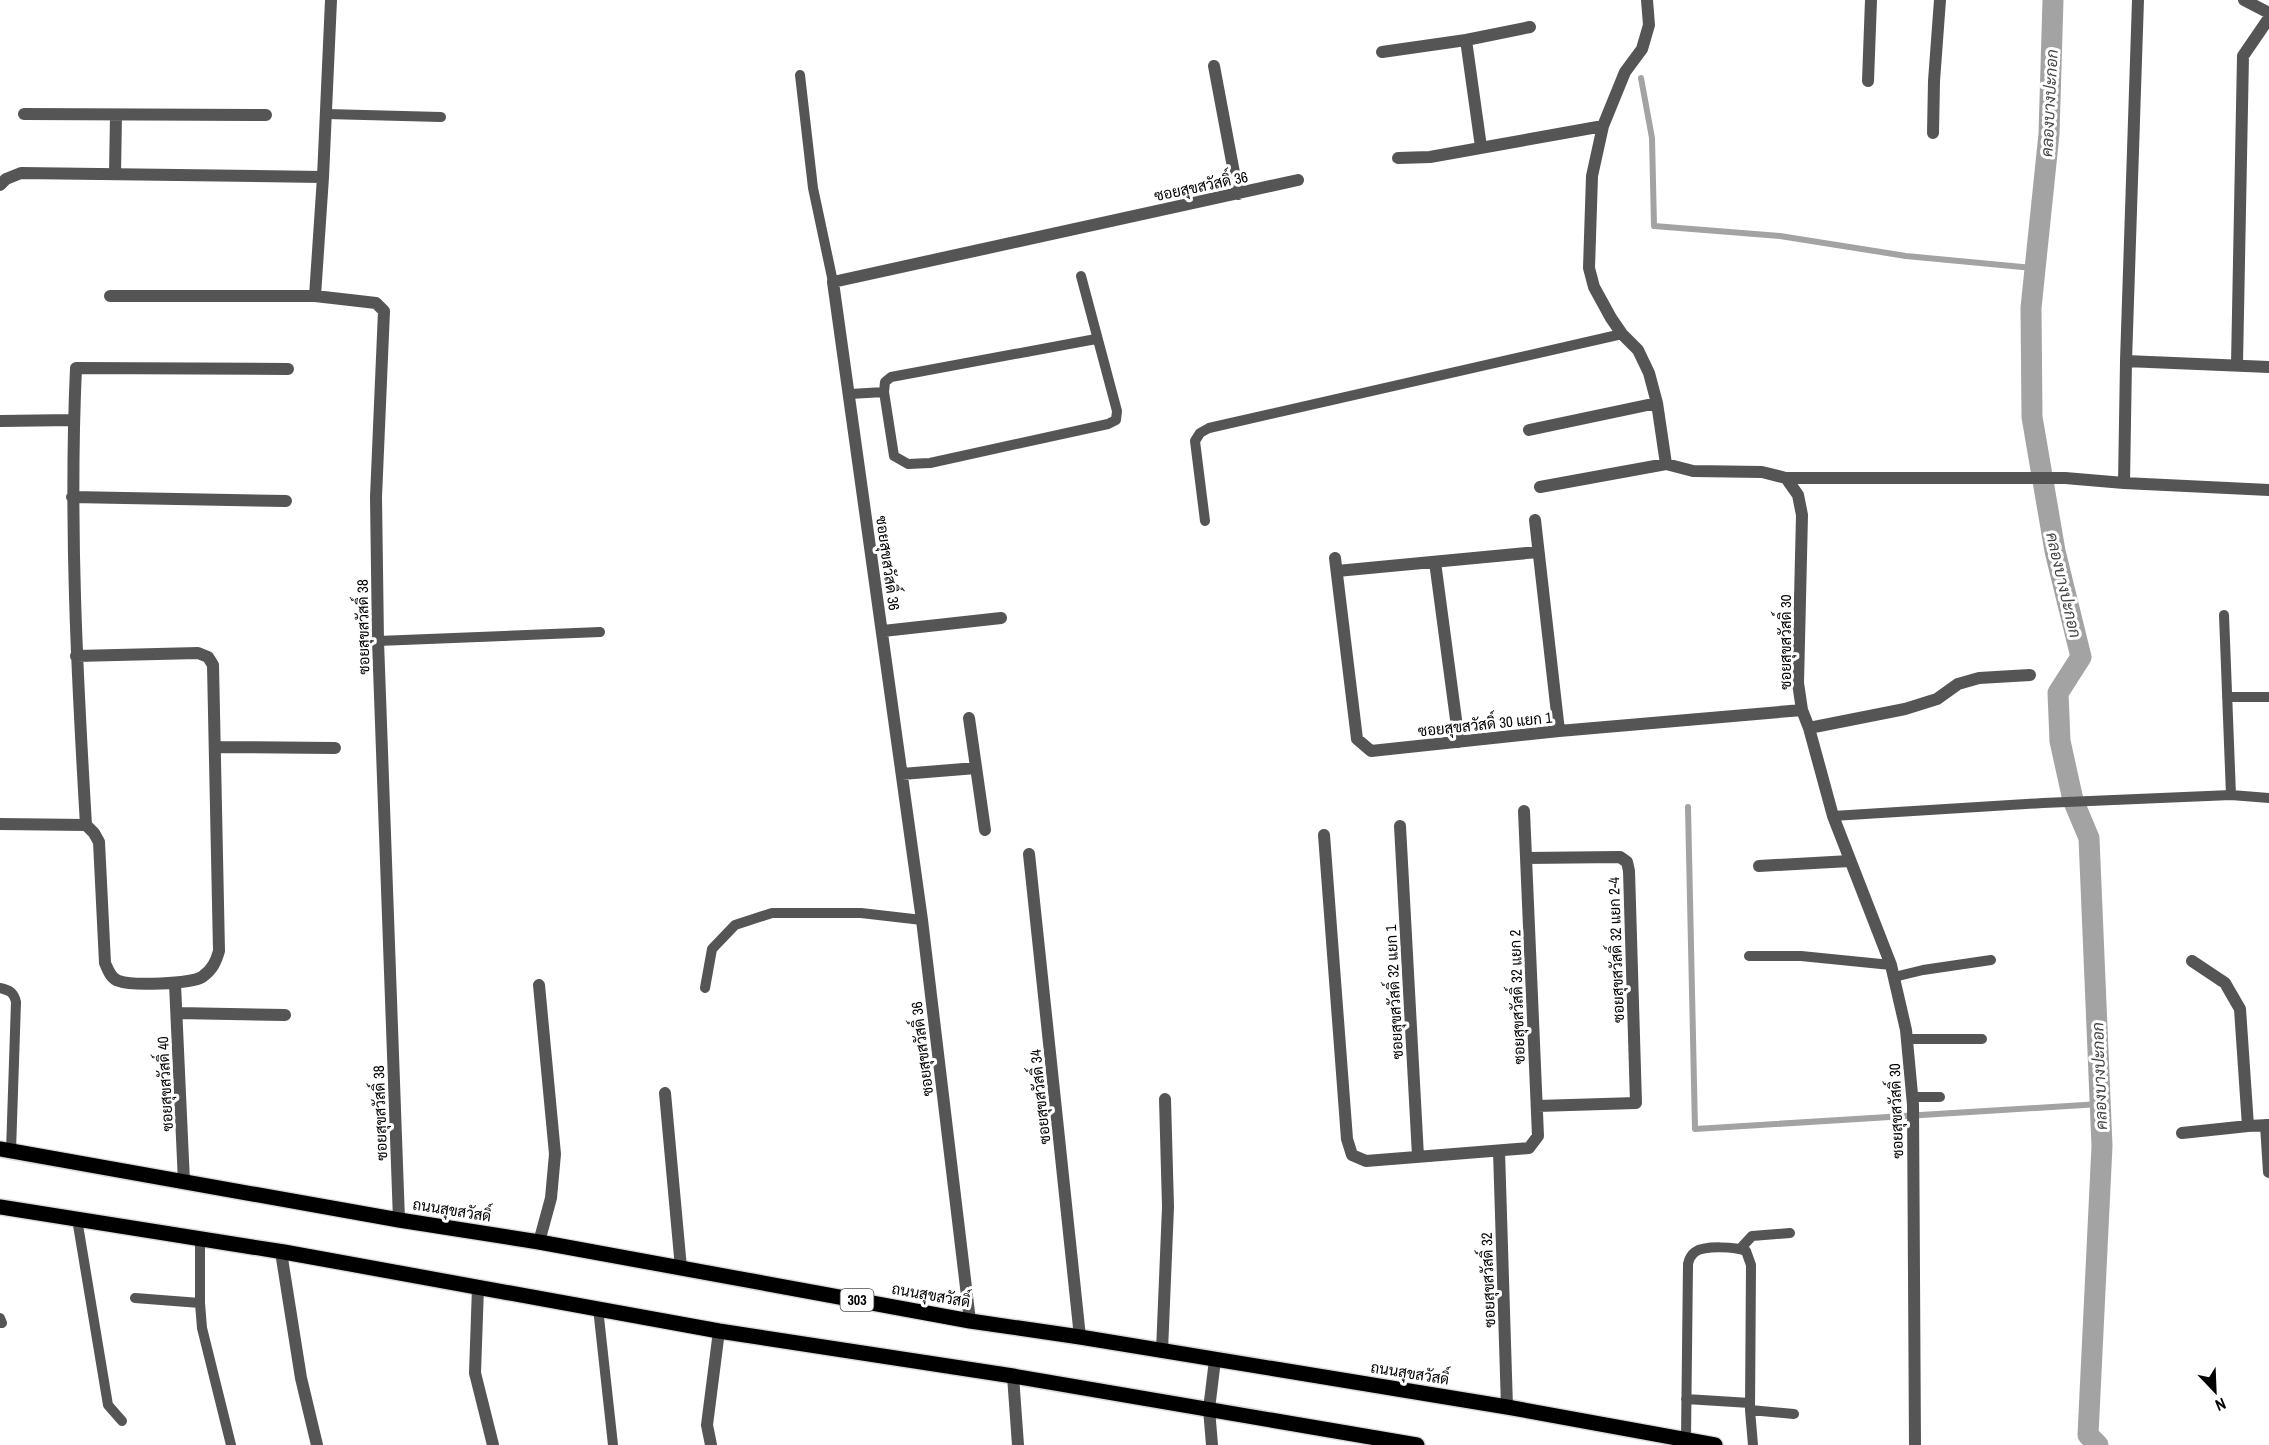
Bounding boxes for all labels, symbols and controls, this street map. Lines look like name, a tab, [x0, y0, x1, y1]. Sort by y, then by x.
water label: คลองบางปะกอก	[2035, 49, 2063, 157]
street label: ซอยสุขสวัสดิ์ 36	[1151, 162, 1250, 207]
street label: ซอยสุขสวัสดิ์ 36	[870, 514, 909, 612]
water label: คลองบางปะกอก	[2041, 530, 2087, 640]
street label: ซอยสุขสวัสดิ์ 38	[347, 579, 375, 675]
street label: ซอยสุขสวัสดิ์ 30	[1770, 594, 1797, 690]
street label: ซอยสุขสวัสดิ์ 30 แยก 1	[1416, 702, 1553, 742]
street label: ซอยสุขสวัสดิ์ 32 แยก 2-4	[1599, 877, 1630, 1023]
street label: ซอยสุขสวัสดิ์ 32 แยก 1	[1376, 924, 1409, 1060]
street label: ซอยสุขสวัสดิ์ 32 แยก 2	[1500, 929, 1531, 1065]
street label: ซอยสุขสวัสดิ์ 36	[901, 1000, 939, 1098]
water label: คลองบางปะกอก	[2086, 1022, 2112, 1130]
street label: ซอยสุขสวัสดิ์ 40	[148, 1036, 179, 1132]
street label: ซอยสุขสวัสดิ์ 34	[1020, 1048, 1056, 1146]
street label: ซอยสุขสวัสดิ์ 30	[1880, 1063, 1909, 1159]
street label: ซอยสุขสวัสดิ์ 38	[364, 1065, 393, 1161]
street label: ถนนสุขสวัสดิ์	[411, 1189, 494, 1228]
street label: ซอยสุขสวัสดิ์ 32	[1472, 1232, 1501, 1328]
street label: ถนนสุขสวัสดิ์	[890, 1274, 973, 1313]
road number: 303	[840, 1289, 874, 1311]
street label: ถนนสุขสวัสดิ์	[1369, 1352, 1452, 1391]
north arrow	[2185, 1361, 2245, 1421]
text: N	[2212, 1393, 2230, 1417]

